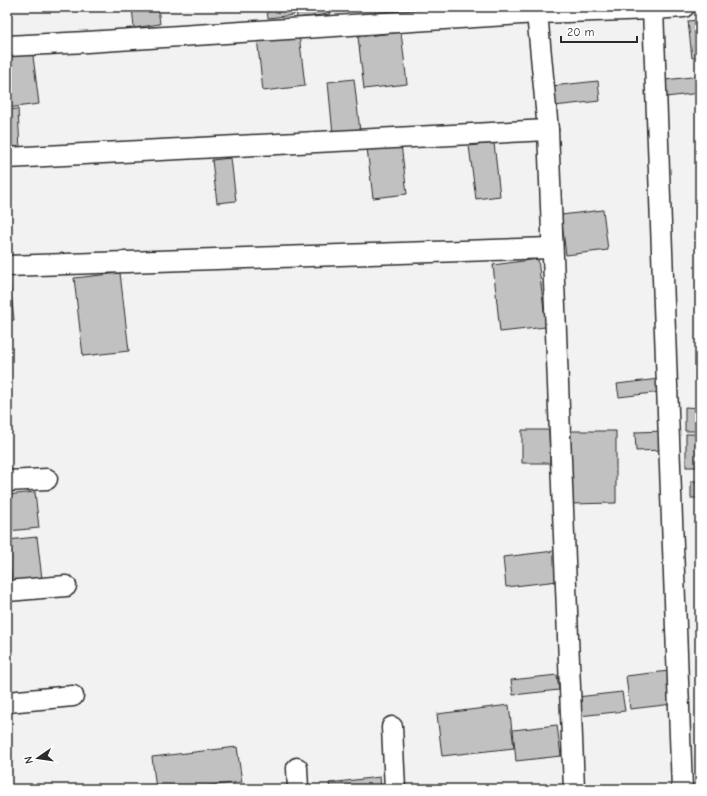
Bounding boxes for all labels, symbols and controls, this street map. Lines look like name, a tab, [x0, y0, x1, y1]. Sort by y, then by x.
scale bar	[561, 18, 637, 44]
text: 20 m	[567, 25, 595, 39]
north arrow	[18, 738, 58, 778]
text: N	[22, 755, 36, 765]

